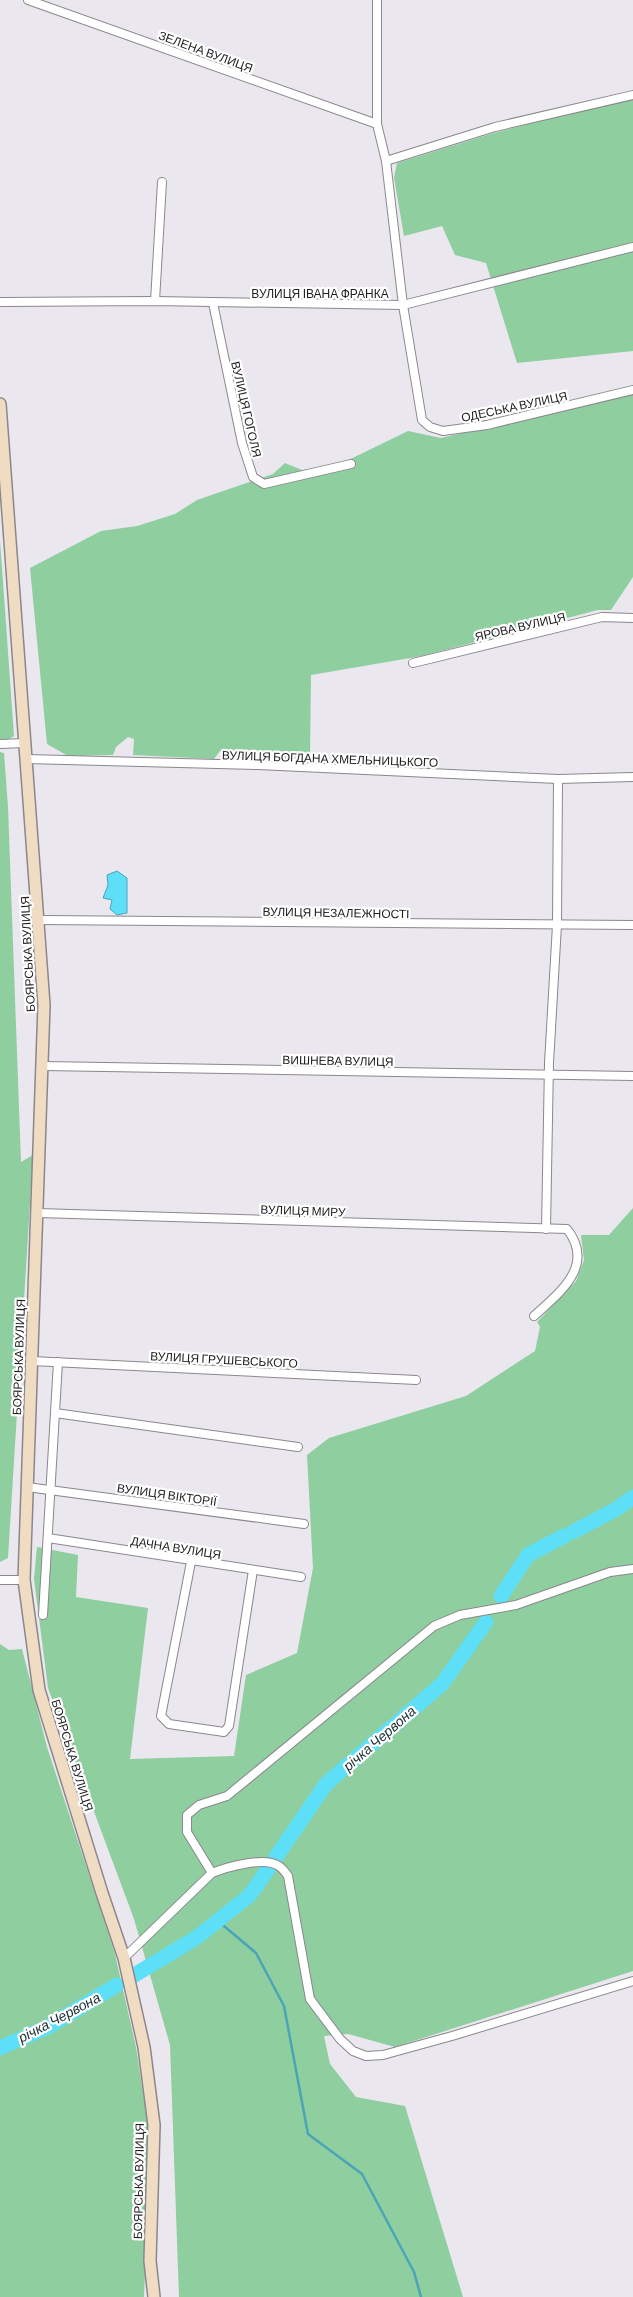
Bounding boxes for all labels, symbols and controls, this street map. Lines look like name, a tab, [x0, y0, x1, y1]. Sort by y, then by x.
street label: ЗЕЛЕНА ВУЛИЦЯ	[157, 27, 255, 75]
street label: ВУЛИЦЯ ІВАНА ФРАНКА	[251, 286, 389, 301]
street label: ВУЛИЦЯ ГОГОЛЯ	[228, 360, 265, 459]
street label: ОДЕСЬКА ВУЛИЦЯ	[460, 388, 568, 425]
street label: ЯРОВА ВУЛИЦЯ	[473, 609, 567, 644]
street label: ВУЛИЦЯ БОГДАНА ХМЕЛЬНИЦЬКОГО	[222, 747, 438, 770]
street label: БОЯРСЬКА ВУЛИЦЯ	[17, 896, 38, 1012]
street label: ВУЛИЦЯ НЕЗАЛЕЖНОСТІ	[262, 904, 410, 921]
street label: ВИШНЕВА ВУЛИЦЯ	[282, 1052, 394, 1069]
street label: ВУЛИЦЯ МИРУ	[260, 1202, 346, 1219]
street label: БОЯРСЬКА ВУЛИЦЯ	[9, 1299, 28, 1415]
street label: ВУЛИЦЯ ГРУШЕВСЬКОГО	[150, 1348, 298, 1371]
street label: ВУЛИЦЯ ВІКТОРІЇ	[116, 1480, 218, 1509]
street label: ДАЧНА ВУЛИЦЯ	[130, 1533, 222, 1562]
street label: БОЯРСЬКА ВУЛИЦЯ	[48, 1697, 97, 1813]
water label: річка Червона	[339, 1702, 419, 1775]
water label: річка Червона	[14, 1988, 103, 2046]
street label: БОЯРСЬКА ВУЛИЦЯ	[130, 2123, 147, 2239]

